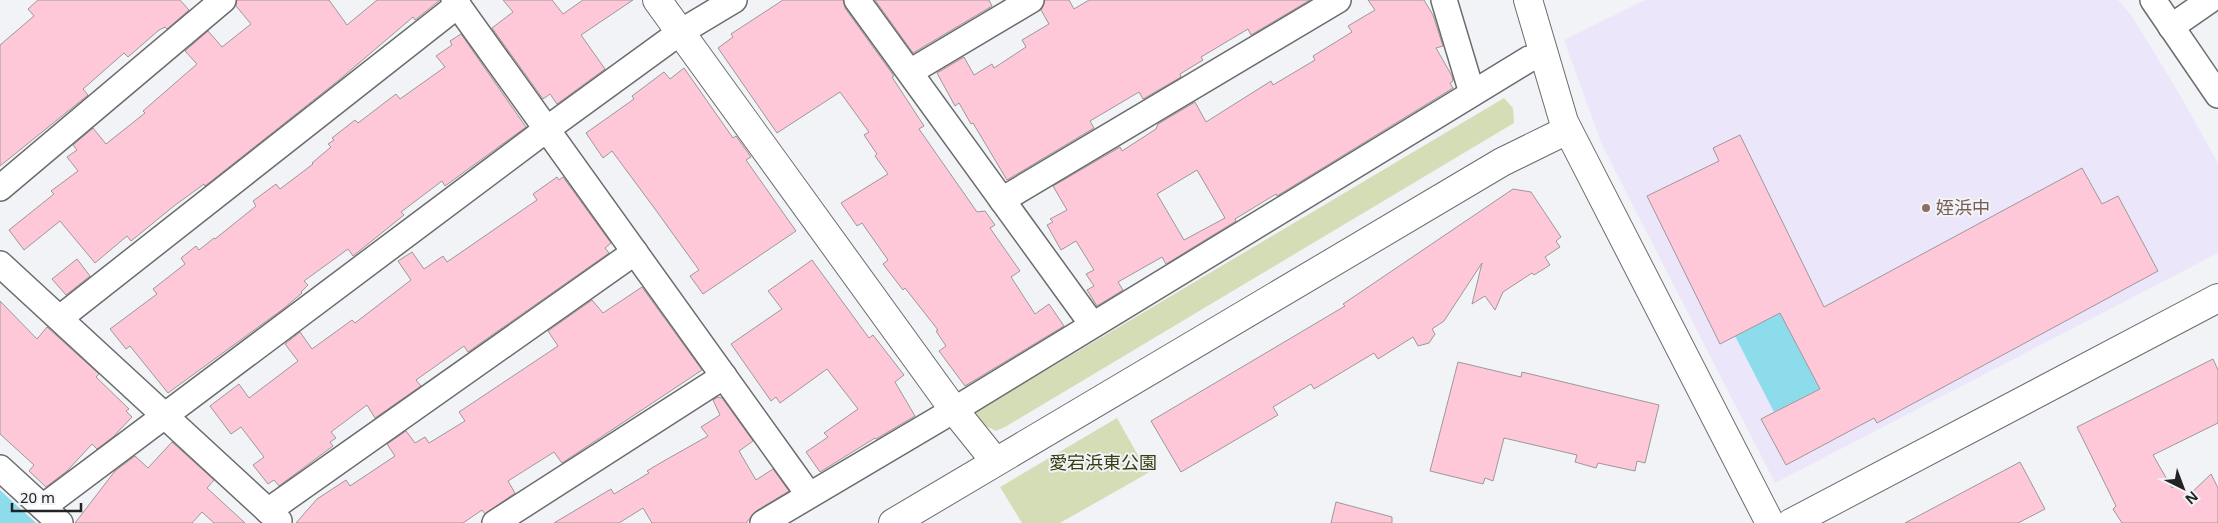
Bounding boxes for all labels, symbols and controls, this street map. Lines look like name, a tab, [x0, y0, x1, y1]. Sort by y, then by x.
place label: 姪浜中	[1936, 195, 1990, 219]
marker: 姪浜中	[1920, 202, 1932, 214]
park label: 愛宕浜東公園	[1049, 450, 1157, 474]
north arrow	[2158, 463, 2208, 513]
scale bar	[12, 480, 81, 512]
text: 20 m	[20, 487, 55, 507]
text: N	[2181, 487, 2203, 509]

